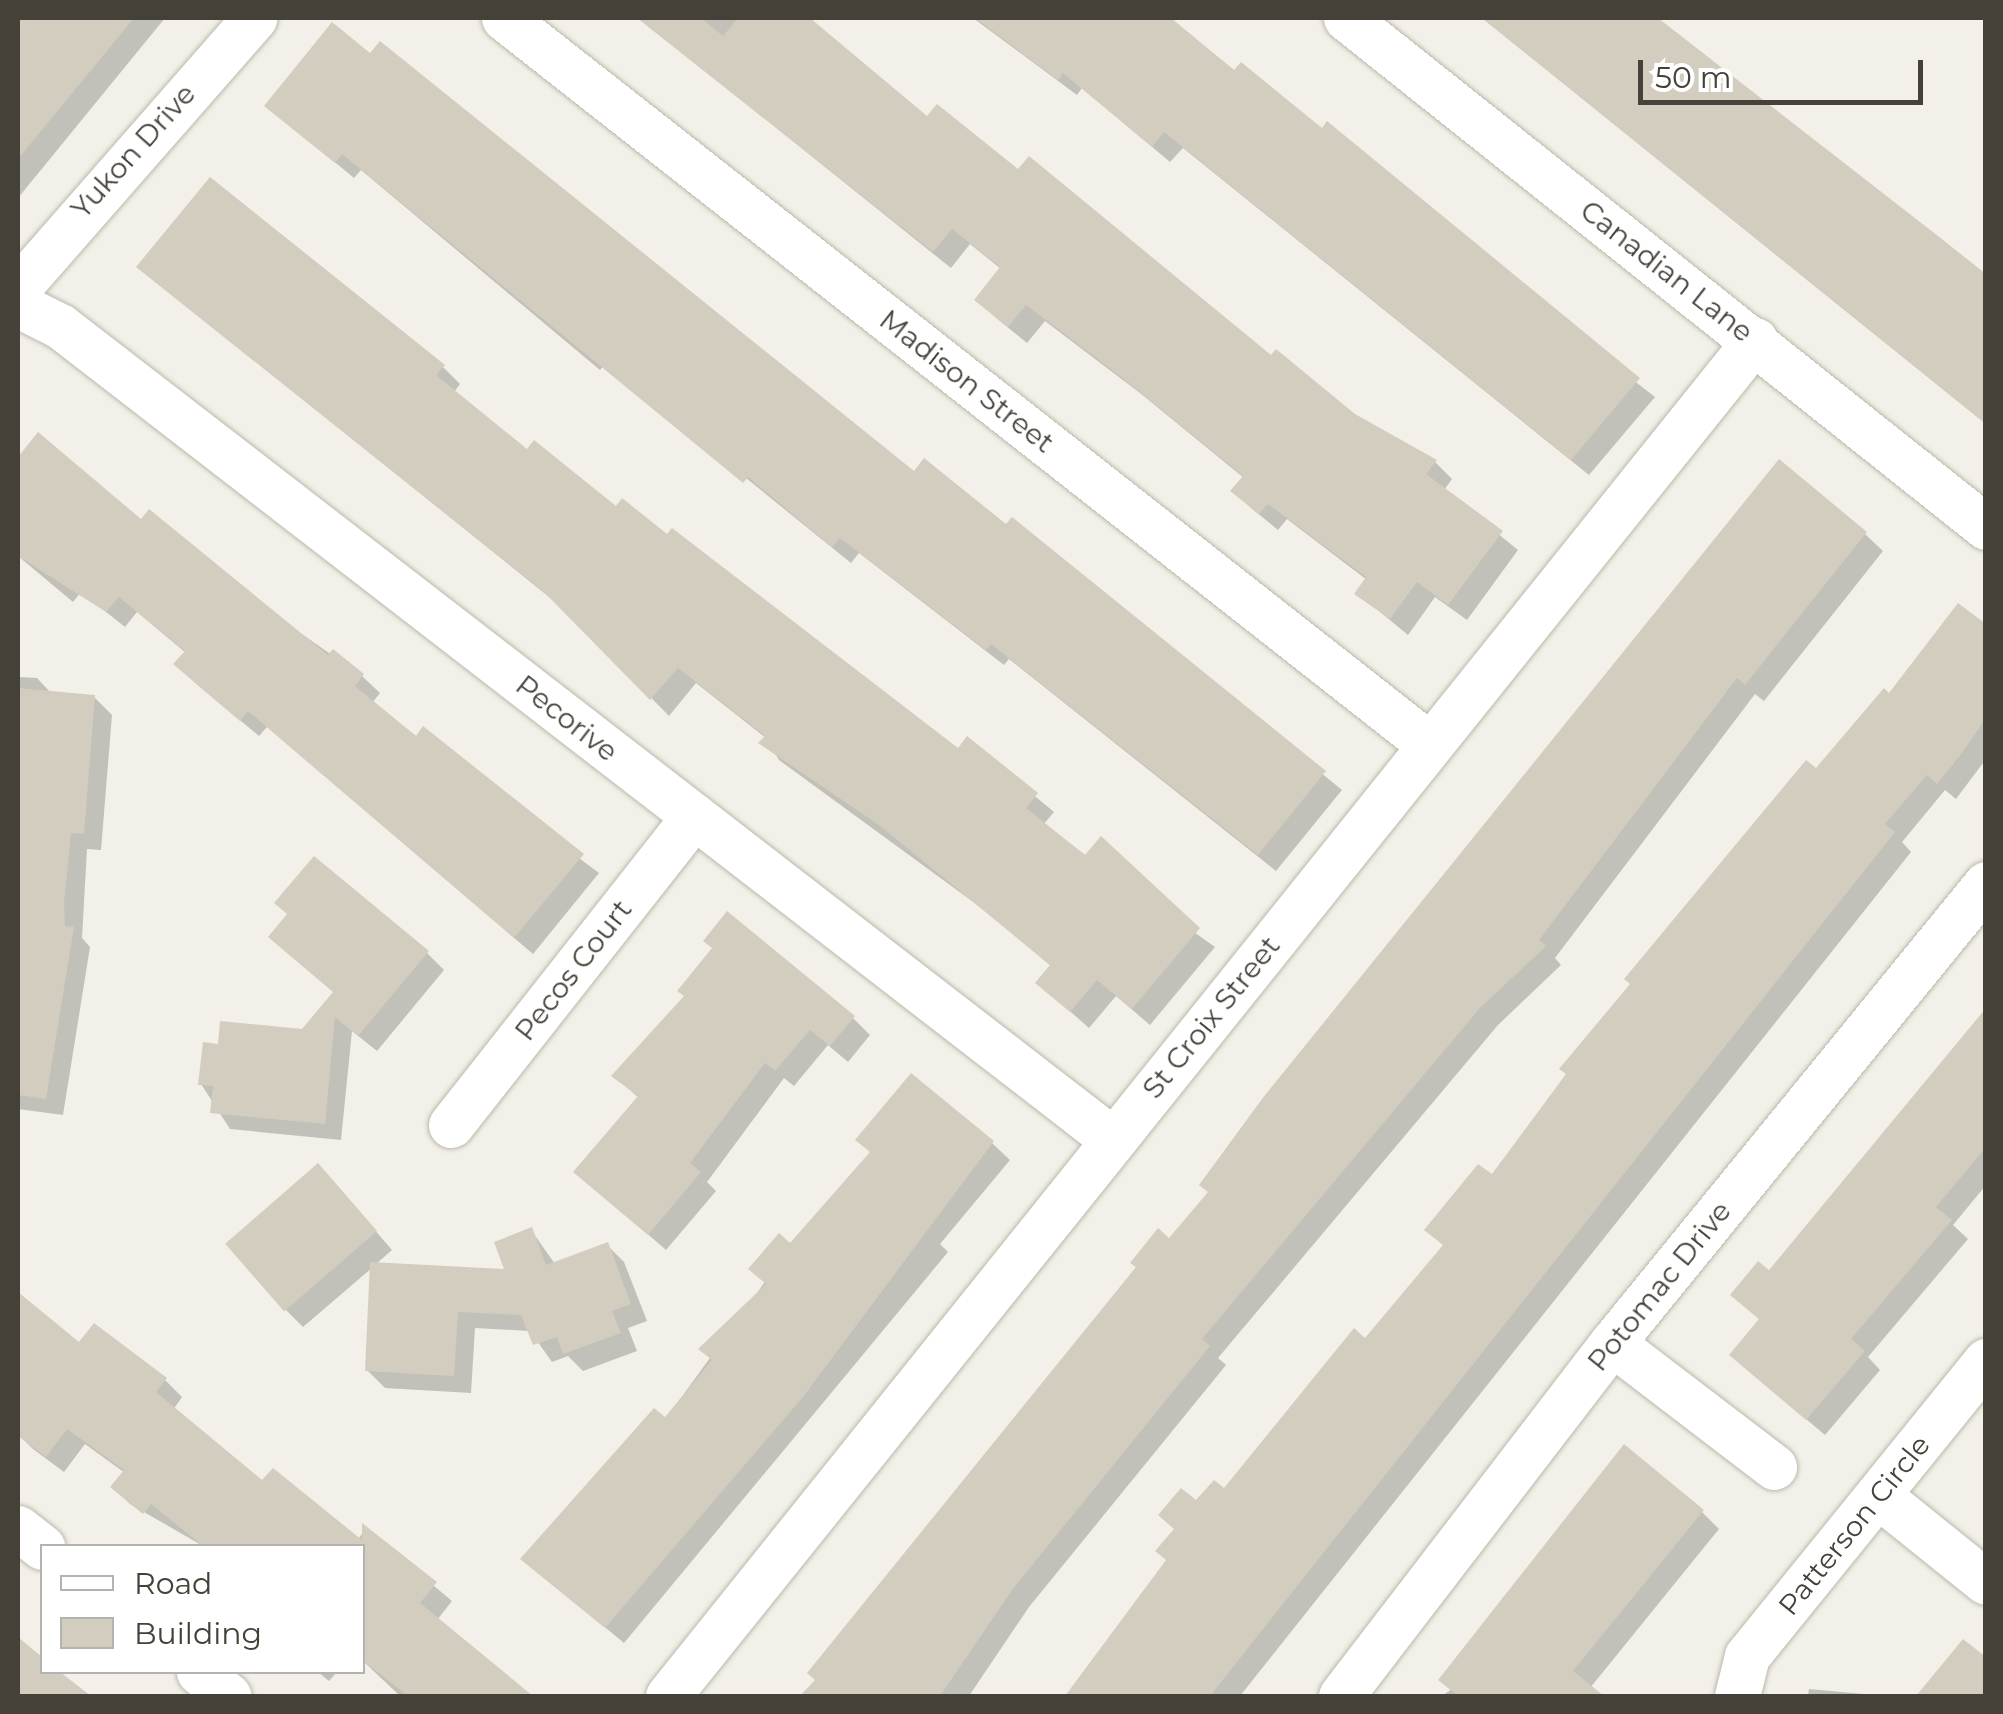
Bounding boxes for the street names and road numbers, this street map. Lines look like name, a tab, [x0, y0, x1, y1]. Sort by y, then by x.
street label: Yukon Drive	[64, 77, 202, 225]
street label: Canadian Lane	[1574, 193, 1760, 349]
street label: Madison Street	[873, 303, 1061, 459]
street label: Pecorive	[509, 668, 625, 768]
street label: Pecos Court	[508, 893, 638, 1047]
street label: St Croix Street	[1135, 929, 1287, 1105]
street label: Potomac Drive	[1580, 1194, 1738, 1378]
street label: Patterson Circle	[1771, 1428, 1937, 1622]

